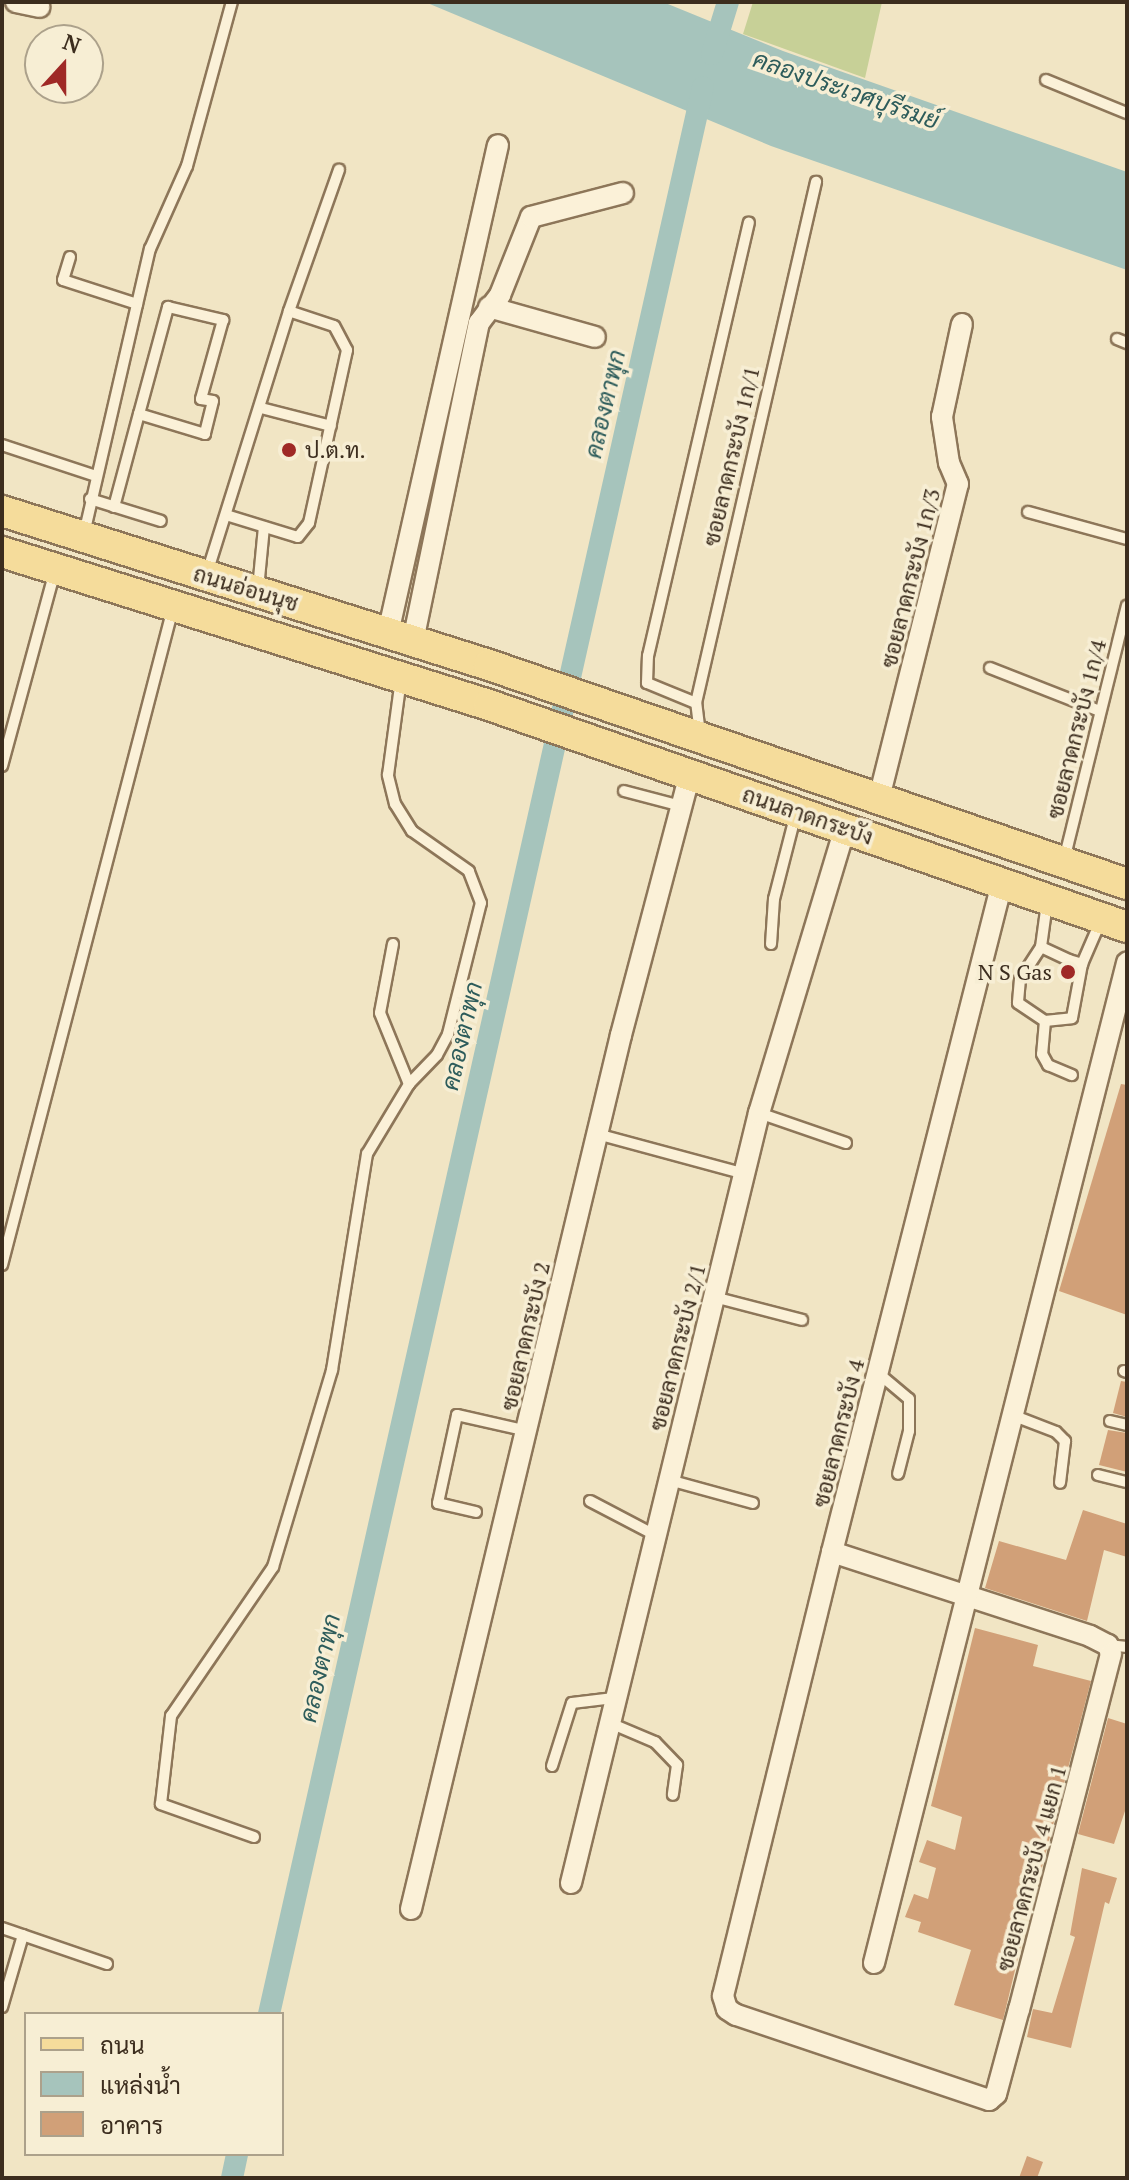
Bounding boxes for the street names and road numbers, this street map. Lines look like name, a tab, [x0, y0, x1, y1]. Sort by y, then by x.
street label: ซอยลาดกระบัง 1ก/1	[697, 363, 765, 549]
street label: ซอยลาดกระบัง 1ก/3	[875, 486, 945, 670]
street label: ถนนอ่อนนุช	[191, 560, 301, 616]
street label: ซอยลาดกระบัง 1ก/4	[1041, 637, 1111, 821]
street label: ถนนลาดกระบัง	[739, 780, 877, 850]
street label: ซอยลาดกระบัง 2	[495, 1259, 555, 1413]
street label: ซอยลาดกระบัง 2/1	[643, 1261, 711, 1433]
street label: ซอยลาดกระบัง 4	[807, 1356, 869, 1510]
street label: ซอยลาดกระบัง 4 แยก 1	[991, 1762, 1071, 1974]

